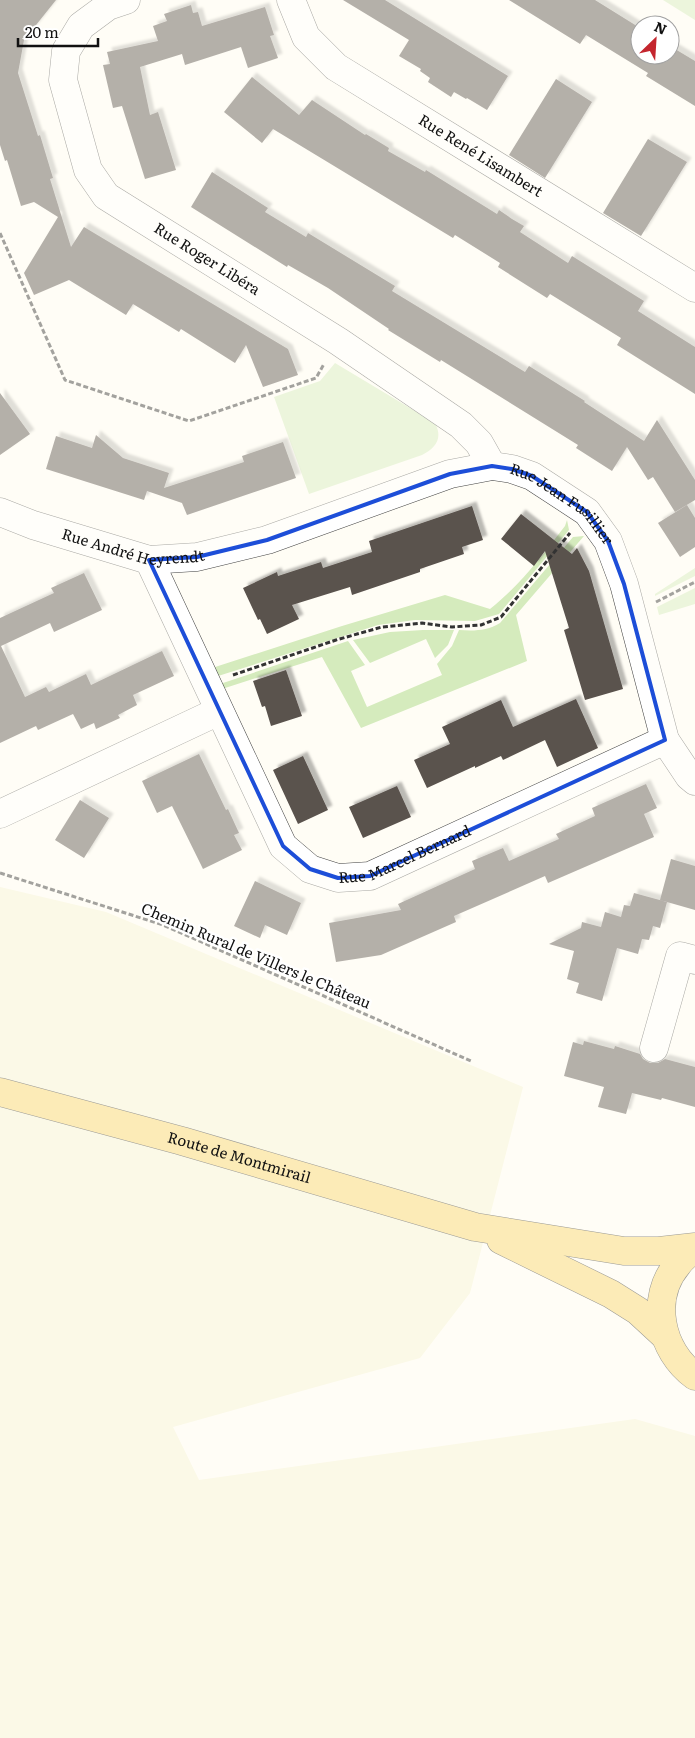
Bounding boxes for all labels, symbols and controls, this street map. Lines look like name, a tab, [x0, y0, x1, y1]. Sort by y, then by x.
scale bar	[18, 15, 98, 47]
north arrow	[630, 15, 680, 65]
text: N	[651, 16, 671, 39]
text: 20 m	[25, 20, 59, 43]
street label: Rue René Lisambert	[415, 107, 548, 202]
street label: Rue Roger Libéra	[150, 216, 266, 300]
street label: Rue Jean Fusillier	[507, 456, 620, 549]
street label: Rue André Heyrendt	[59, 521, 207, 570]
street label: Rue Marcel Bernard	[338, 818, 474, 888]
street label: Chemin Rural de Villers le Château	[138, 896, 376, 1014]
street label: Route de Montmirail	[165, 1125, 314, 1188]

